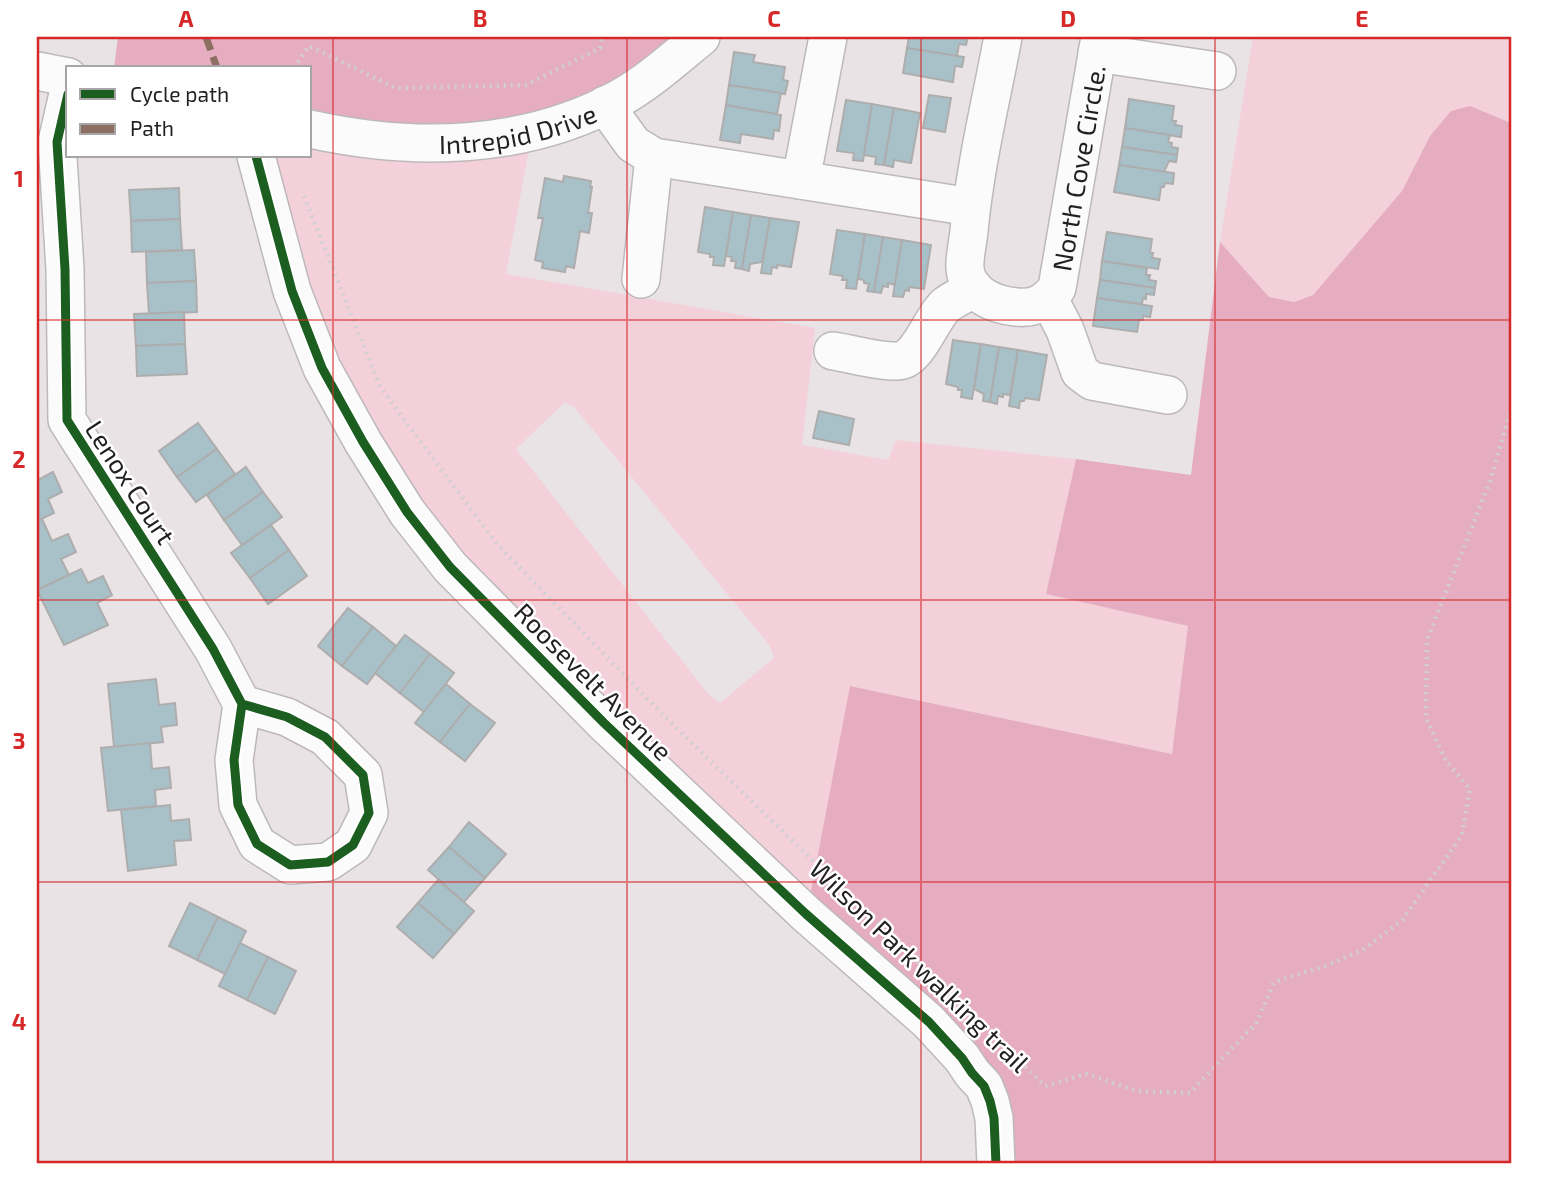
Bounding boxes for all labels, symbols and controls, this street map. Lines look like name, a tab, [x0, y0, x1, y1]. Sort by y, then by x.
text: A	[178, 4, 194, 32]
text: B	[473, 4, 487, 32]
text: C	[767, 4, 781, 32]
text: D	[1060, 4, 1076, 32]
text: E	[1355, 4, 1369, 32]
street label: North Cove Circle.	[1045, 62, 1111, 273]
legend	[66, 66, 312, 158]
text: Cycle path	[130, 81, 229, 106]
street label: Intrepid Drive	[439, 96, 601, 158]
text: Path	[130, 115, 174, 140]
text: 1	[14, 164, 24, 192]
street label: Lenox Court	[80, 414, 182, 550]
text: 2	[12, 445, 26, 473]
street label: Roosevelt Avenue	[509, 596, 679, 766]
text: 3	[12, 726, 26, 754]
street label: Wilson Park walking trail	[804, 852, 1036, 1078]
text: 4	[12, 1007, 26, 1035]

